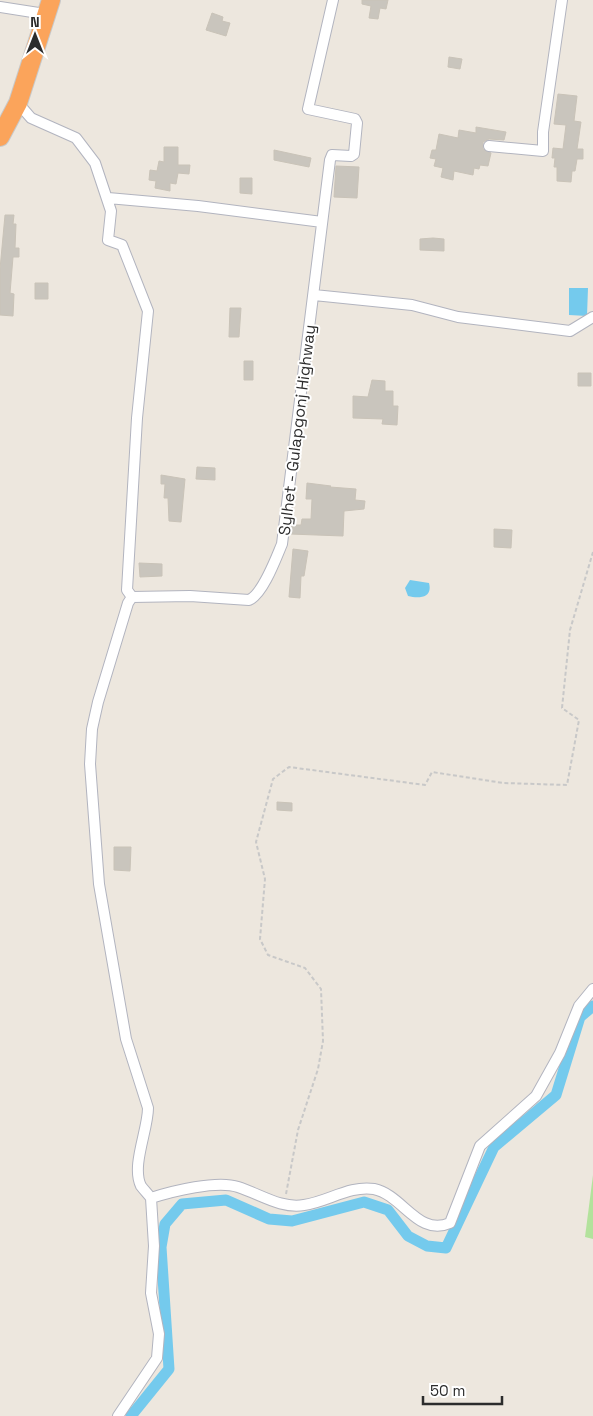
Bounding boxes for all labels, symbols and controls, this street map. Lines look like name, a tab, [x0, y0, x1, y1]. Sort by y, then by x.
north arrow	[10, 10, 60, 60]
text: N	[30, 13, 40, 31]
street label: Sylhet - Gulapgonj Highway	[274, 323, 320, 537]
scale bar	[423, 1374, 502, 1406]
text: 50 m	[430, 1381, 465, 1400]

